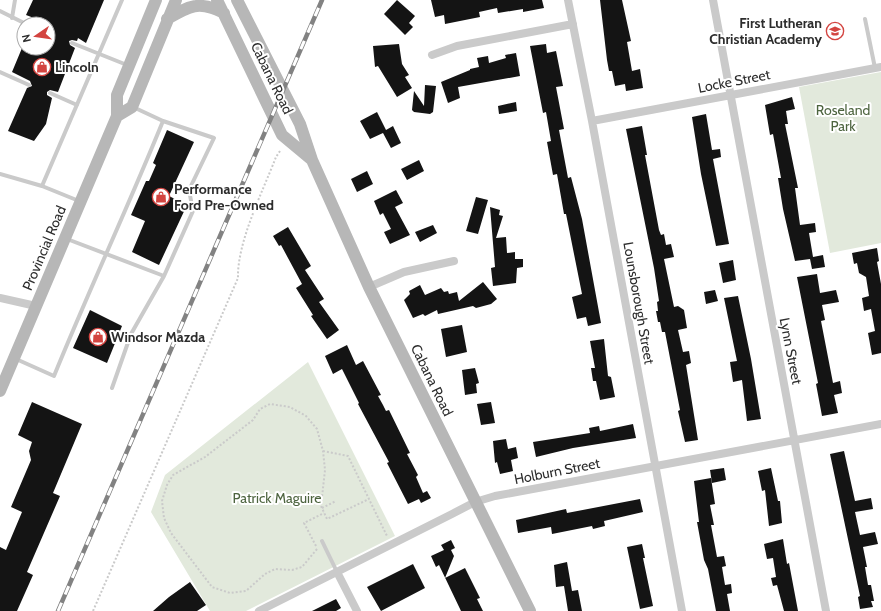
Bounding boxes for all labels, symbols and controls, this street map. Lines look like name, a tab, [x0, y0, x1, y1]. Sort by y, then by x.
place label: First Lutheran Christian Academy	[709, 14, 822, 48]
north arrow	[16, 16, 56, 56]
school or university icon: First Lutheran Christian Academy	[825, 21, 845, 41]
text: N	[19, 33, 34, 44]
street label: Cabana Road	[247, 39, 297, 117]
shop icon: Lincoln	[32, 57, 52, 77]
place label: Lincoln	[55, 58, 99, 76]
street label: Locke Street	[696, 65, 772, 97]
park label: Roseland Park	[816, 101, 870, 135]
place label: Performance Ford Pre-Owned	[174, 180, 274, 214]
shop icon: Performance Ford Pre-Owned	[151, 187, 171, 207]
street label: Provincial Road	[18, 203, 70, 293]
street label: Lounsborough Street	[619, 240, 659, 366]
street label: Lynn Street	[776, 316, 806, 386]
shop icon: Windsor Mazda	[88, 327, 108, 347]
place label: Windsor Mazda	[111, 328, 205, 346]
street label: Cabana Road	[407, 341, 457, 419]
street label: Holburn Street	[512, 454, 602, 488]
park label: Patrick Maguire	[233, 489, 321, 507]

